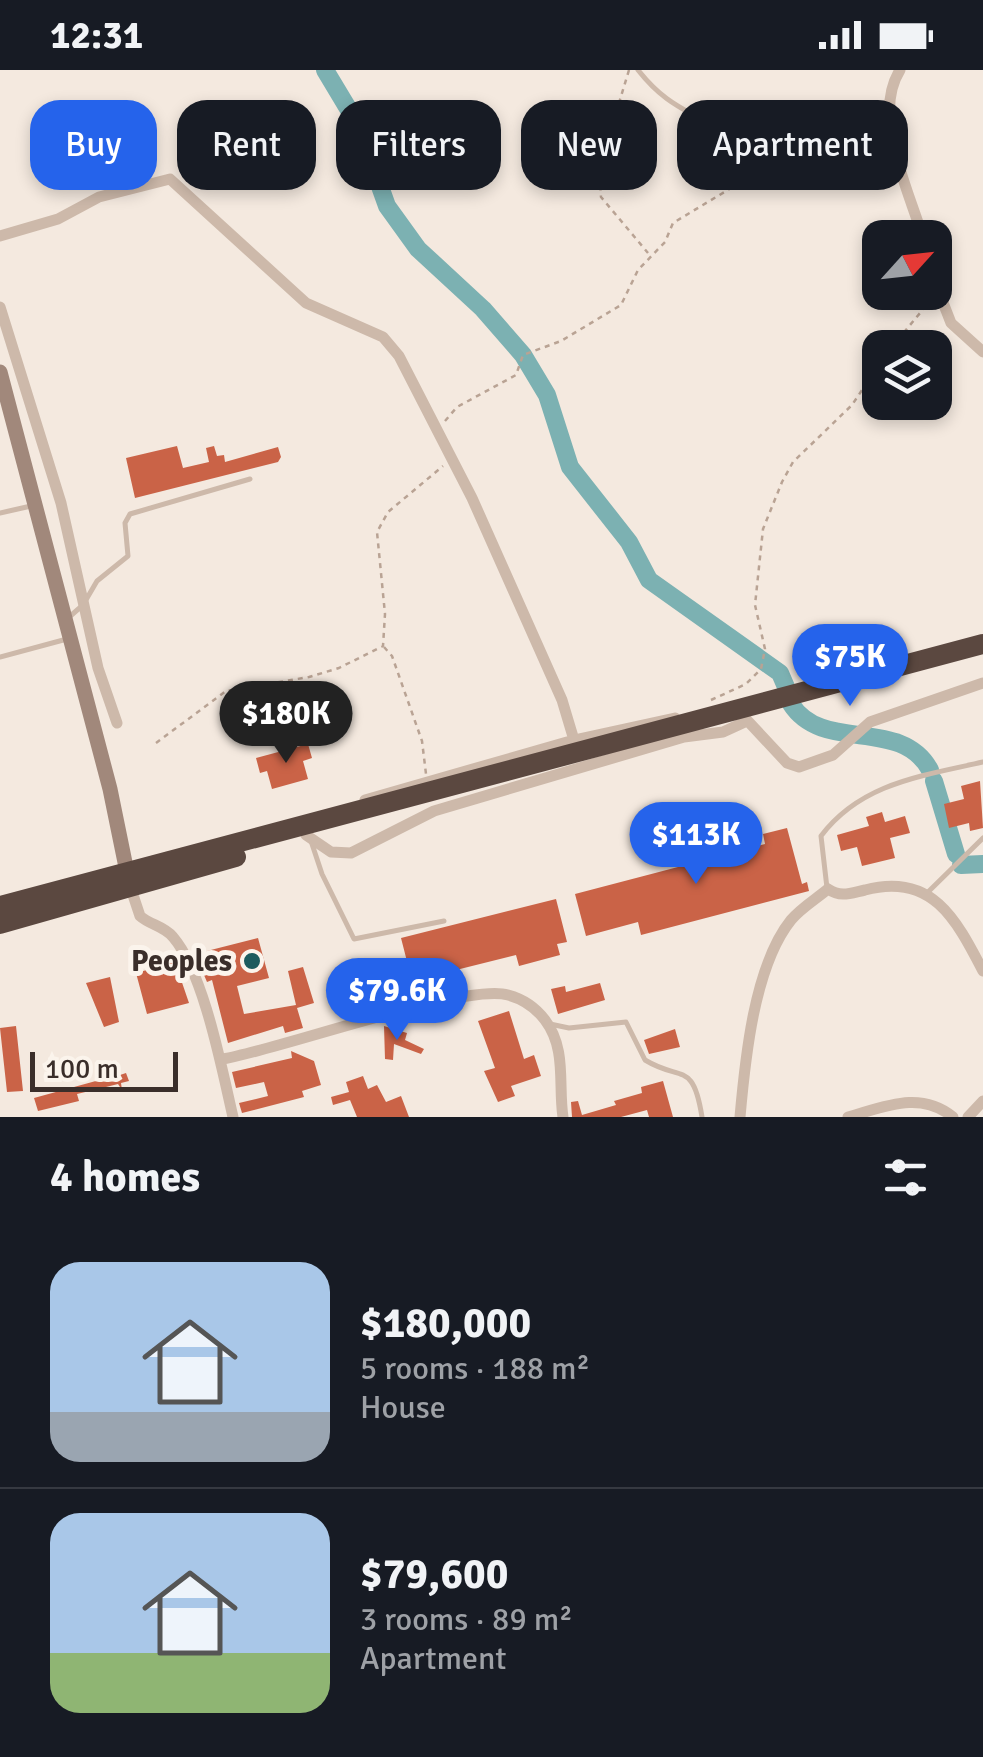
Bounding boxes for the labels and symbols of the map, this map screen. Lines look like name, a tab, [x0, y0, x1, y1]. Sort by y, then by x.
north arrow	[862, 220, 952, 310]
pin: $75K	[791, 624, 909, 709]
pin: $180K	[216, 681, 356, 766]
pin: $113K	[626, 802, 766, 887]
place label: Peoples	[131, 943, 232, 980]
marker: Peoples	[241, 950, 263, 972]
pin: $79.6K	[316, 958, 478, 1043]
scale bar	[30, 1047, 178, 1091]

